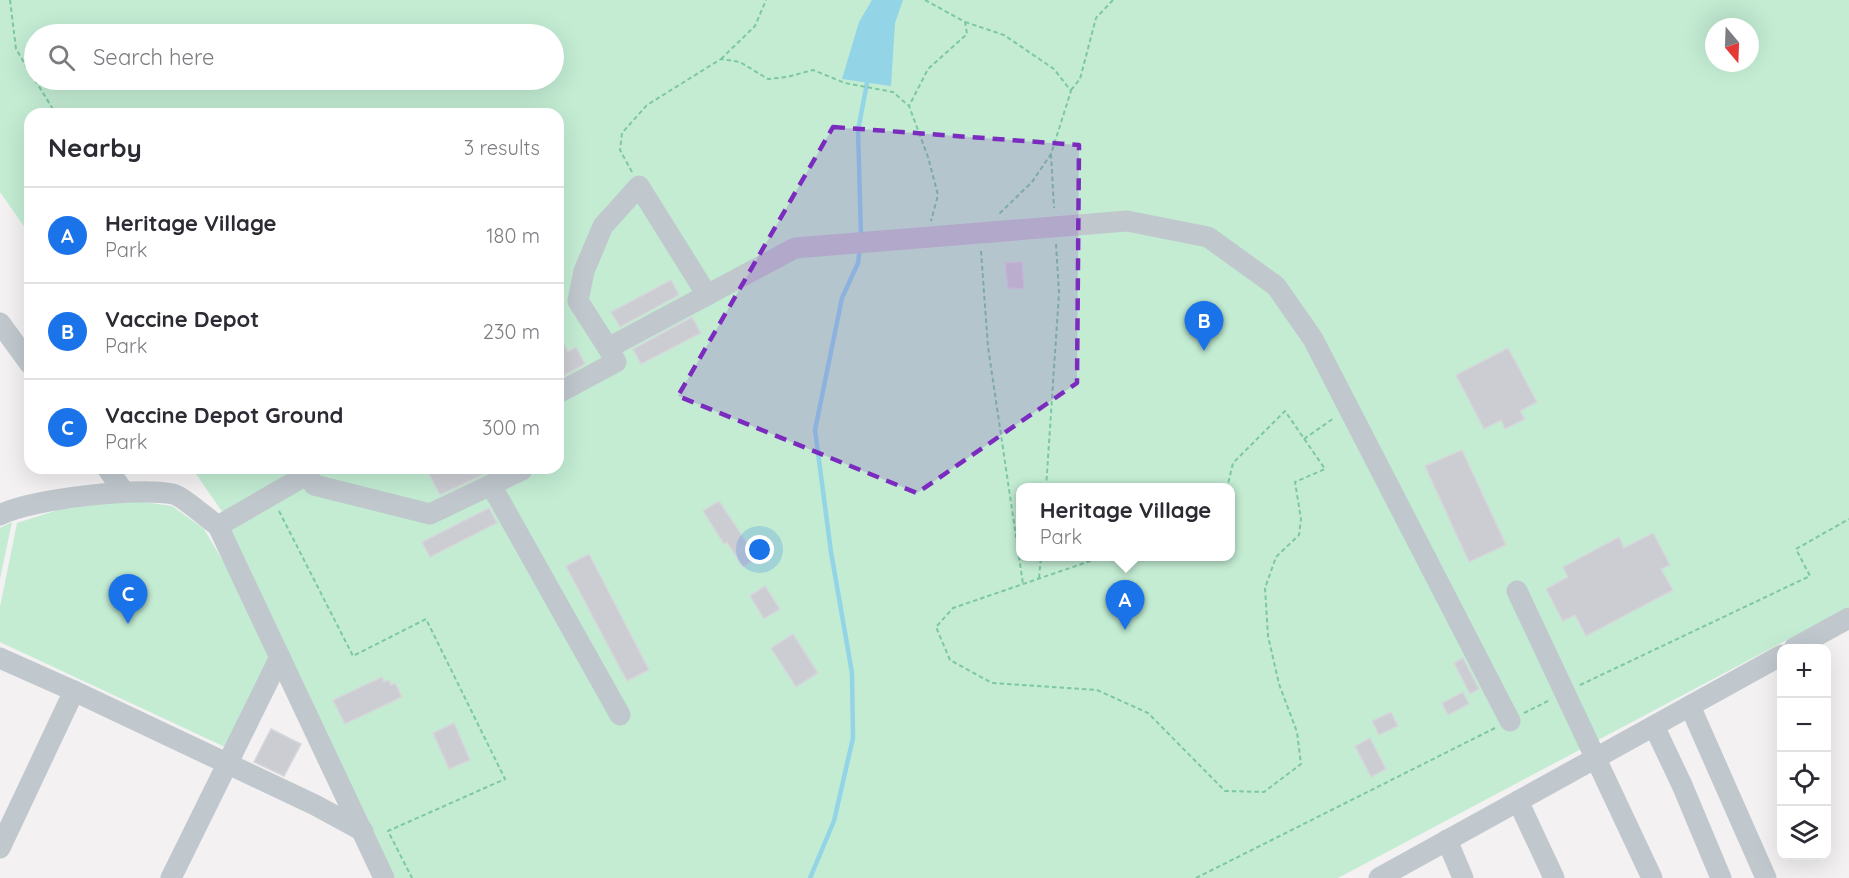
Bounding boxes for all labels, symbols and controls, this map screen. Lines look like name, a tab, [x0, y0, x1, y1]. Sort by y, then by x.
north arrow	[1705, 18, 1759, 72]
search box	[24, 24, 564, 90]
icon: search	[45, 41, 78, 74]
text: Search here	[93, 43, 214, 71]
text: Nearby	[48, 131, 142, 164]
text: 3 results	[464, 135, 540, 160]
text: Heritage Village	[105, 209, 276, 237]
text: A	[61, 223, 74, 248]
text: 180 m	[486, 223, 540, 248]
text: Park	[105, 237, 147, 262]
pin: B	[1184, 302, 1224, 351]
text: Vaccine Depot	[105, 305, 259, 333]
text: B	[61, 319, 74, 344]
text: 230 m	[483, 319, 540, 344]
text: Park	[105, 333, 147, 358]
text: Vaccine Depot Ground	[105, 401, 343, 429]
text: C	[61, 415, 74, 440]
text: 300 m	[482, 415, 540, 440]
text: Park	[105, 429, 147, 454]
popup	[1016, 483, 1235, 561]
text: Heritage Village	[1040, 496, 1211, 524]
text: Park	[1040, 524, 1082, 549]
your location	[745, 535, 774, 564]
pin: C	[108, 574, 148, 624]
pin: A	[1106, 580, 1144, 630]
map controls	[1777, 644, 1831, 860]
button: +	[1777, 644, 1831, 698]
button: −	[1777, 698, 1831, 752]
button: locate	[1777, 752, 1831, 806]
button: layers	[1777, 806, 1831, 860]

